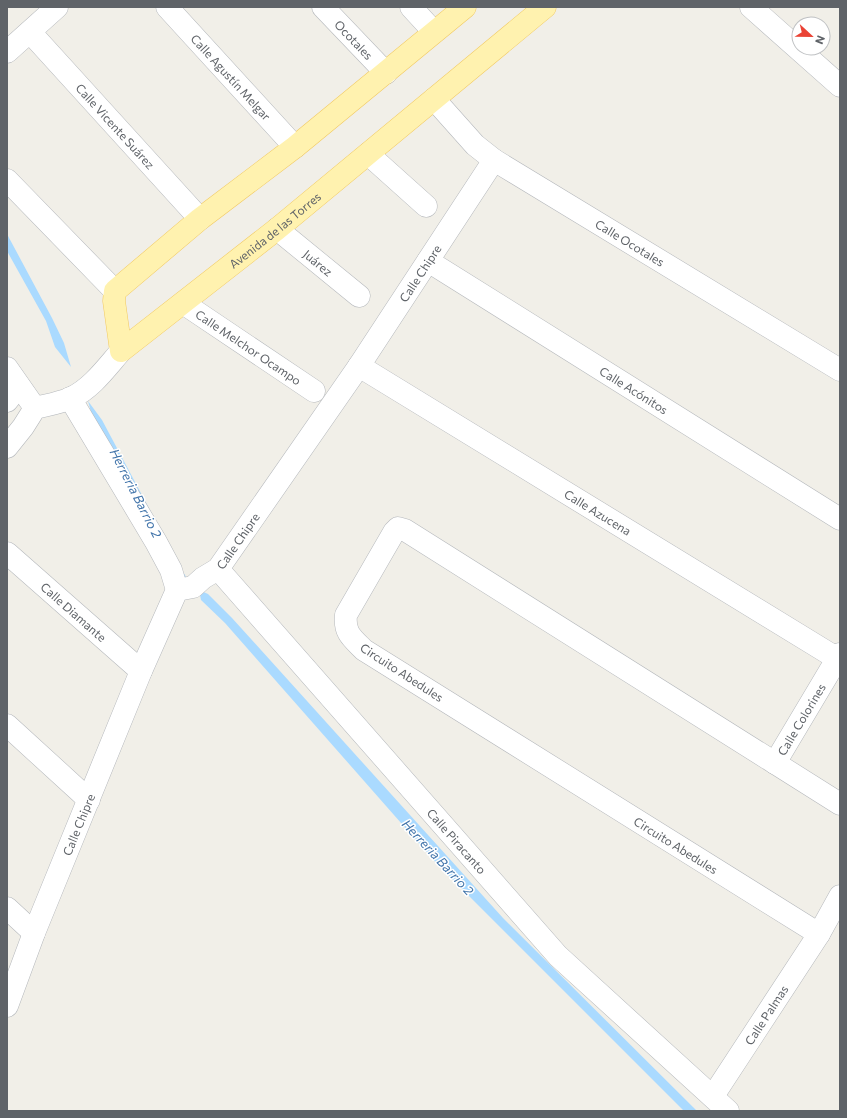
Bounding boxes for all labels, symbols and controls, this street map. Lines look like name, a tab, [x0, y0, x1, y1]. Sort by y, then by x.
north arrow	[791, 16, 831, 56]
street label: Ocotales	[332, 17, 376, 62]
street label: Calle Agustín Melgar	[188, 31, 274, 123]
text: N	[813, 34, 828, 46]
street label: Calle Vicente Suárez	[73, 80, 158, 171]
street label: Avenida de las Torres	[226, 189, 323, 271]
street label: Calle Ocotales	[593, 216, 667, 269]
street label: Calle Chipre	[396, 242, 444, 304]
street label: Juárez	[300, 247, 335, 279]
street label: Calle Melchor Ocampo	[193, 307, 304, 387]
street label: Calle Acónitos	[597, 363, 671, 417]
water label: Herreria Barrio 2	[107, 446, 166, 541]
street label: Calle Azucena	[562, 486, 634, 538]
street label: Calle Chipre	[213, 510, 262, 572]
street label: Calle Diamante	[38, 579, 109, 644]
street label: Circuito Abedules	[358, 640, 446, 704]
street label: Calle Colorines	[774, 681, 828, 758]
street label: Calle Chipre	[59, 792, 97, 858]
street label: Calle Piracanto	[425, 806, 489, 876]
street label: Circuito Abedules	[632, 814, 720, 876]
water label: Herreria Barrio 2	[399, 816, 478, 899]
street label: Calle Palmas	[742, 982, 791, 1047]

